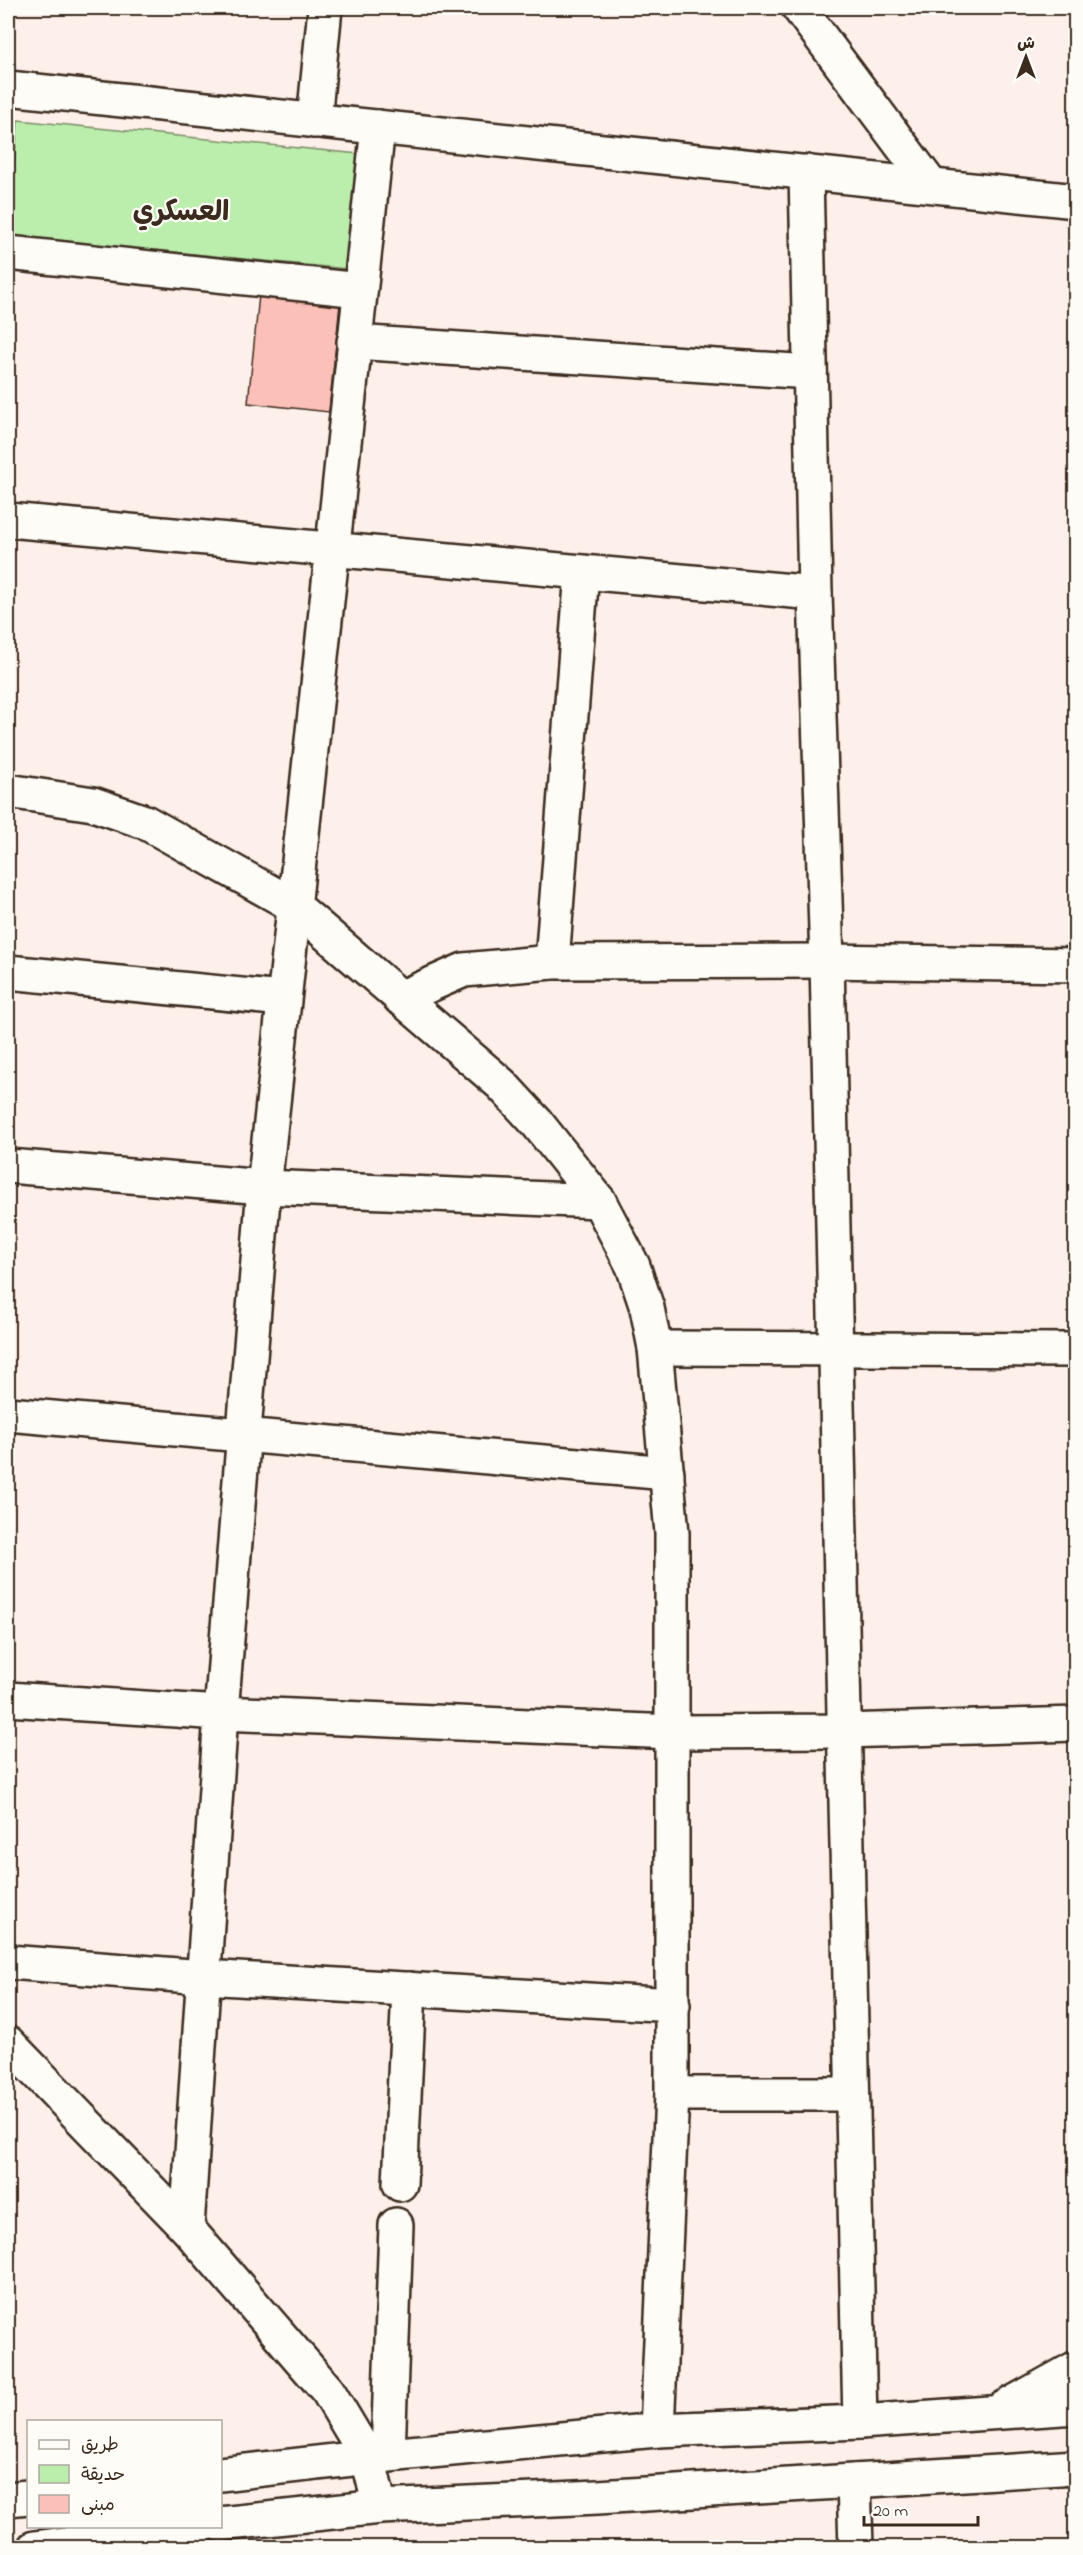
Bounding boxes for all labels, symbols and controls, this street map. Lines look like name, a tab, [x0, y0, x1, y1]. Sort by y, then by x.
north arrow	[996, 27, 1056, 87]
text: ش	[1017, 32, 1035, 56]
district label: العسكري	[133, 193, 229, 234]
legend	[27, 2420, 222, 2528]
text: طريق	[81, 2433, 119, 2459]
text: حديقة	[81, 2463, 125, 2489]
scale bar	[864, 2489, 978, 2527]
text: مبنى	[81, 2493, 115, 2519]
text: 20 m	[873, 2499, 908, 2525]

